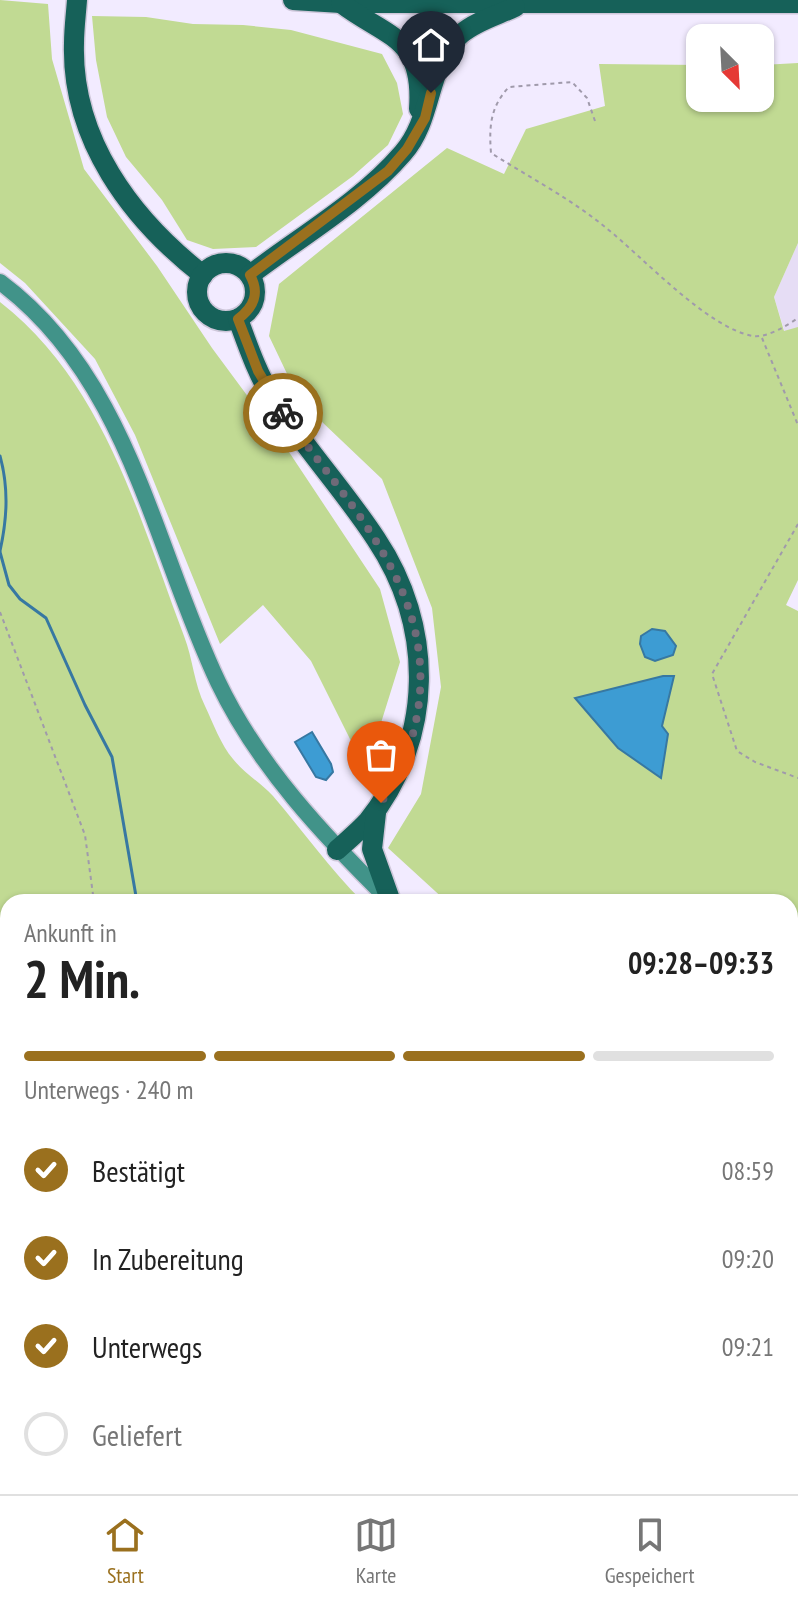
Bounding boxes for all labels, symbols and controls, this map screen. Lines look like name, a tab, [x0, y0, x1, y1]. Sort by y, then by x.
pin	[397, 11, 465, 93]
icon: home	[409, 23, 453, 67]
north arrow	[686, 24, 774, 112]
map controls	[686, 24, 774, 112]
courier	[243, 373, 323, 453]
icon: bike	[261, 391, 305, 435]
pin	[347, 721, 415, 803]
icon: bag	[359, 733, 403, 777]
text: Ankunft in	[24, 916, 117, 949]
text: 09:28–09:33	[628, 943, 774, 982]
text: 2 Min.	[24, 945, 140, 1012]
text: Unterwegs · 240 m	[24, 1073, 194, 1106]
icon: check	[24, 1148, 68, 1192]
text: Bestätigt	[92, 1151, 185, 1190]
text: 08:59	[722, 1154, 774, 1187]
icon: check	[24, 1236, 68, 1280]
text: In Zubereitung	[92, 1239, 244, 1278]
text: 09:20	[722, 1242, 774, 1275]
icon: check	[24, 1324, 68, 1368]
text: Unterwegs	[92, 1327, 202, 1366]
text: 09:21	[722, 1330, 774, 1363]
text: Geliefert	[92, 1415, 182, 1454]
tab: Start	[103, 1513, 147, 1589]
tab: Karte	[354, 1513, 398, 1589]
tab: Gespeichert	[605, 1513, 695, 1589]

